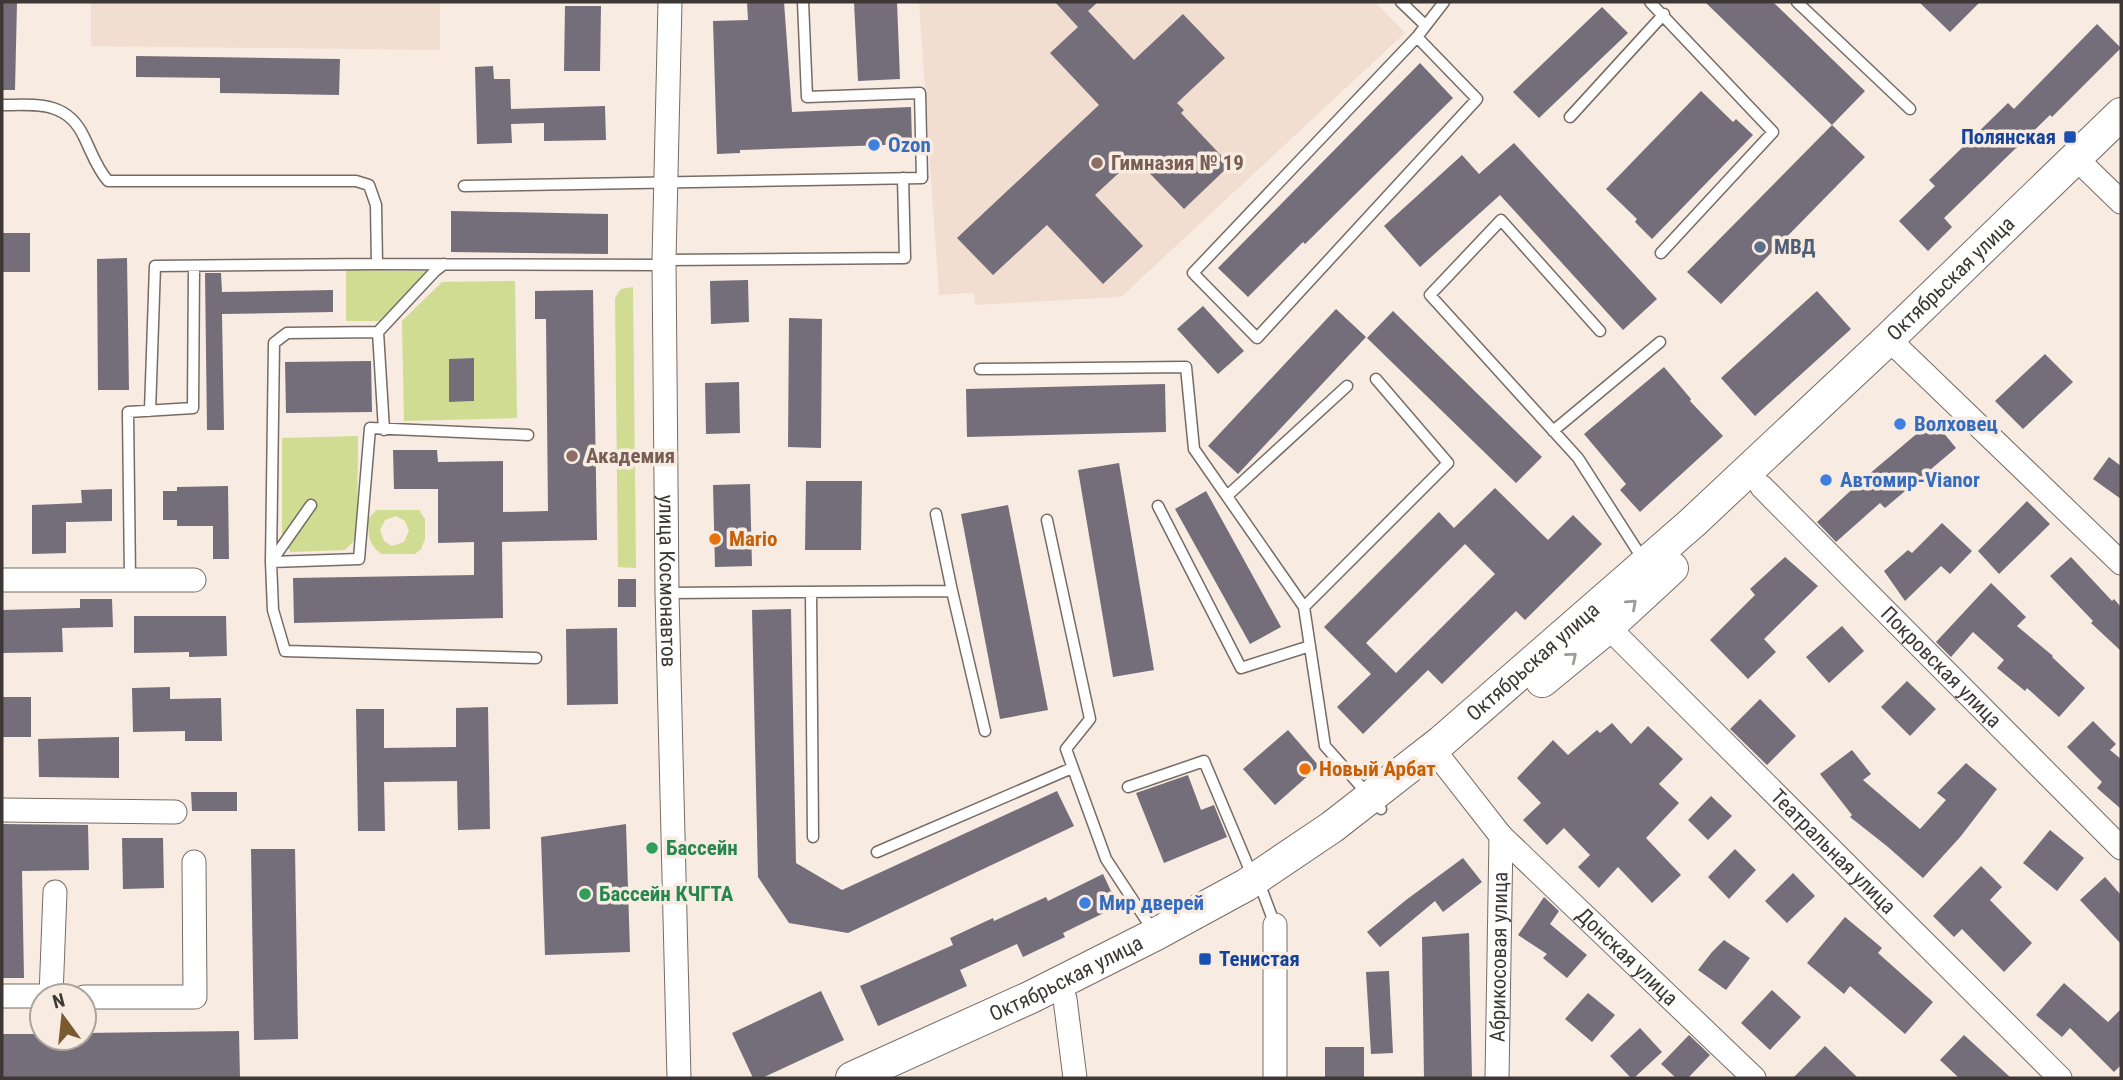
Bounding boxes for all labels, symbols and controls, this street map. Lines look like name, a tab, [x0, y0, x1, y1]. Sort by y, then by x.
place label: Полянская	[1961, 125, 2056, 149]
marker: Полянская	[2062, 129, 2078, 145]
place label: Ozon	[888, 133, 931, 157]
marker: Ozon	[866, 137, 882, 153]
place label: Гимназия № 19	[1111, 151, 1244, 175]
marker: Гимназия № 19	[1089, 155, 1105, 171]
street label: Октябрьская улица	[1882, 212, 2019, 345]
place label: МВД	[1774, 235, 1816, 259]
marker: МВД	[1752, 239, 1768, 255]
place label: Волховец	[1914, 412, 1998, 436]
marker: Волховец	[1892, 416, 1908, 432]
place label: Академия	[586, 444, 675, 468]
marker: Академия	[564, 448, 580, 464]
place label: Автомир-Vianor	[1840, 468, 1980, 492]
marker: Автомир-Vianor	[1818, 472, 1834, 488]
street label: улица Космонавтов	[654, 495, 681, 667]
place label: Mario	[729, 527, 778, 551]
marker: Mario	[707, 531, 723, 547]
street label: Октябрьская улица	[1462, 597, 1604, 726]
one-way arrow	[1624, 600, 1637, 613]
street label: Покровская улица	[1876, 602, 2006, 733]
one-way arrow	[1564, 652, 1577, 665]
place label: Новый Арбат	[1319, 757, 1436, 781]
marker: Новый Арбат	[1297, 761, 1313, 777]
street label: Театральная улица	[1766, 784, 1900, 919]
place label: Бассейн	[666, 836, 738, 860]
marker: Бассейн	[644, 840, 660, 856]
street label: Абрикосовая улица	[1486, 872, 1512, 1042]
place label: Бассейн КЧГТА	[599, 882, 734, 906]
marker: Бассейн КЧГТА	[577, 886, 593, 902]
place label: Мир дверей	[1099, 891, 1204, 915]
marker: Мир дверей	[1077, 895, 1093, 911]
street label: Донская улица	[1572, 903, 1683, 1011]
street label: Октябрьская улица	[986, 931, 1147, 1026]
place label: Тенистая	[1219, 947, 1300, 971]
marker: Тенистая	[1197, 951, 1213, 967]
north arrow	[28, 982, 98, 1052]
text: N	[50, 988, 67, 1014]

